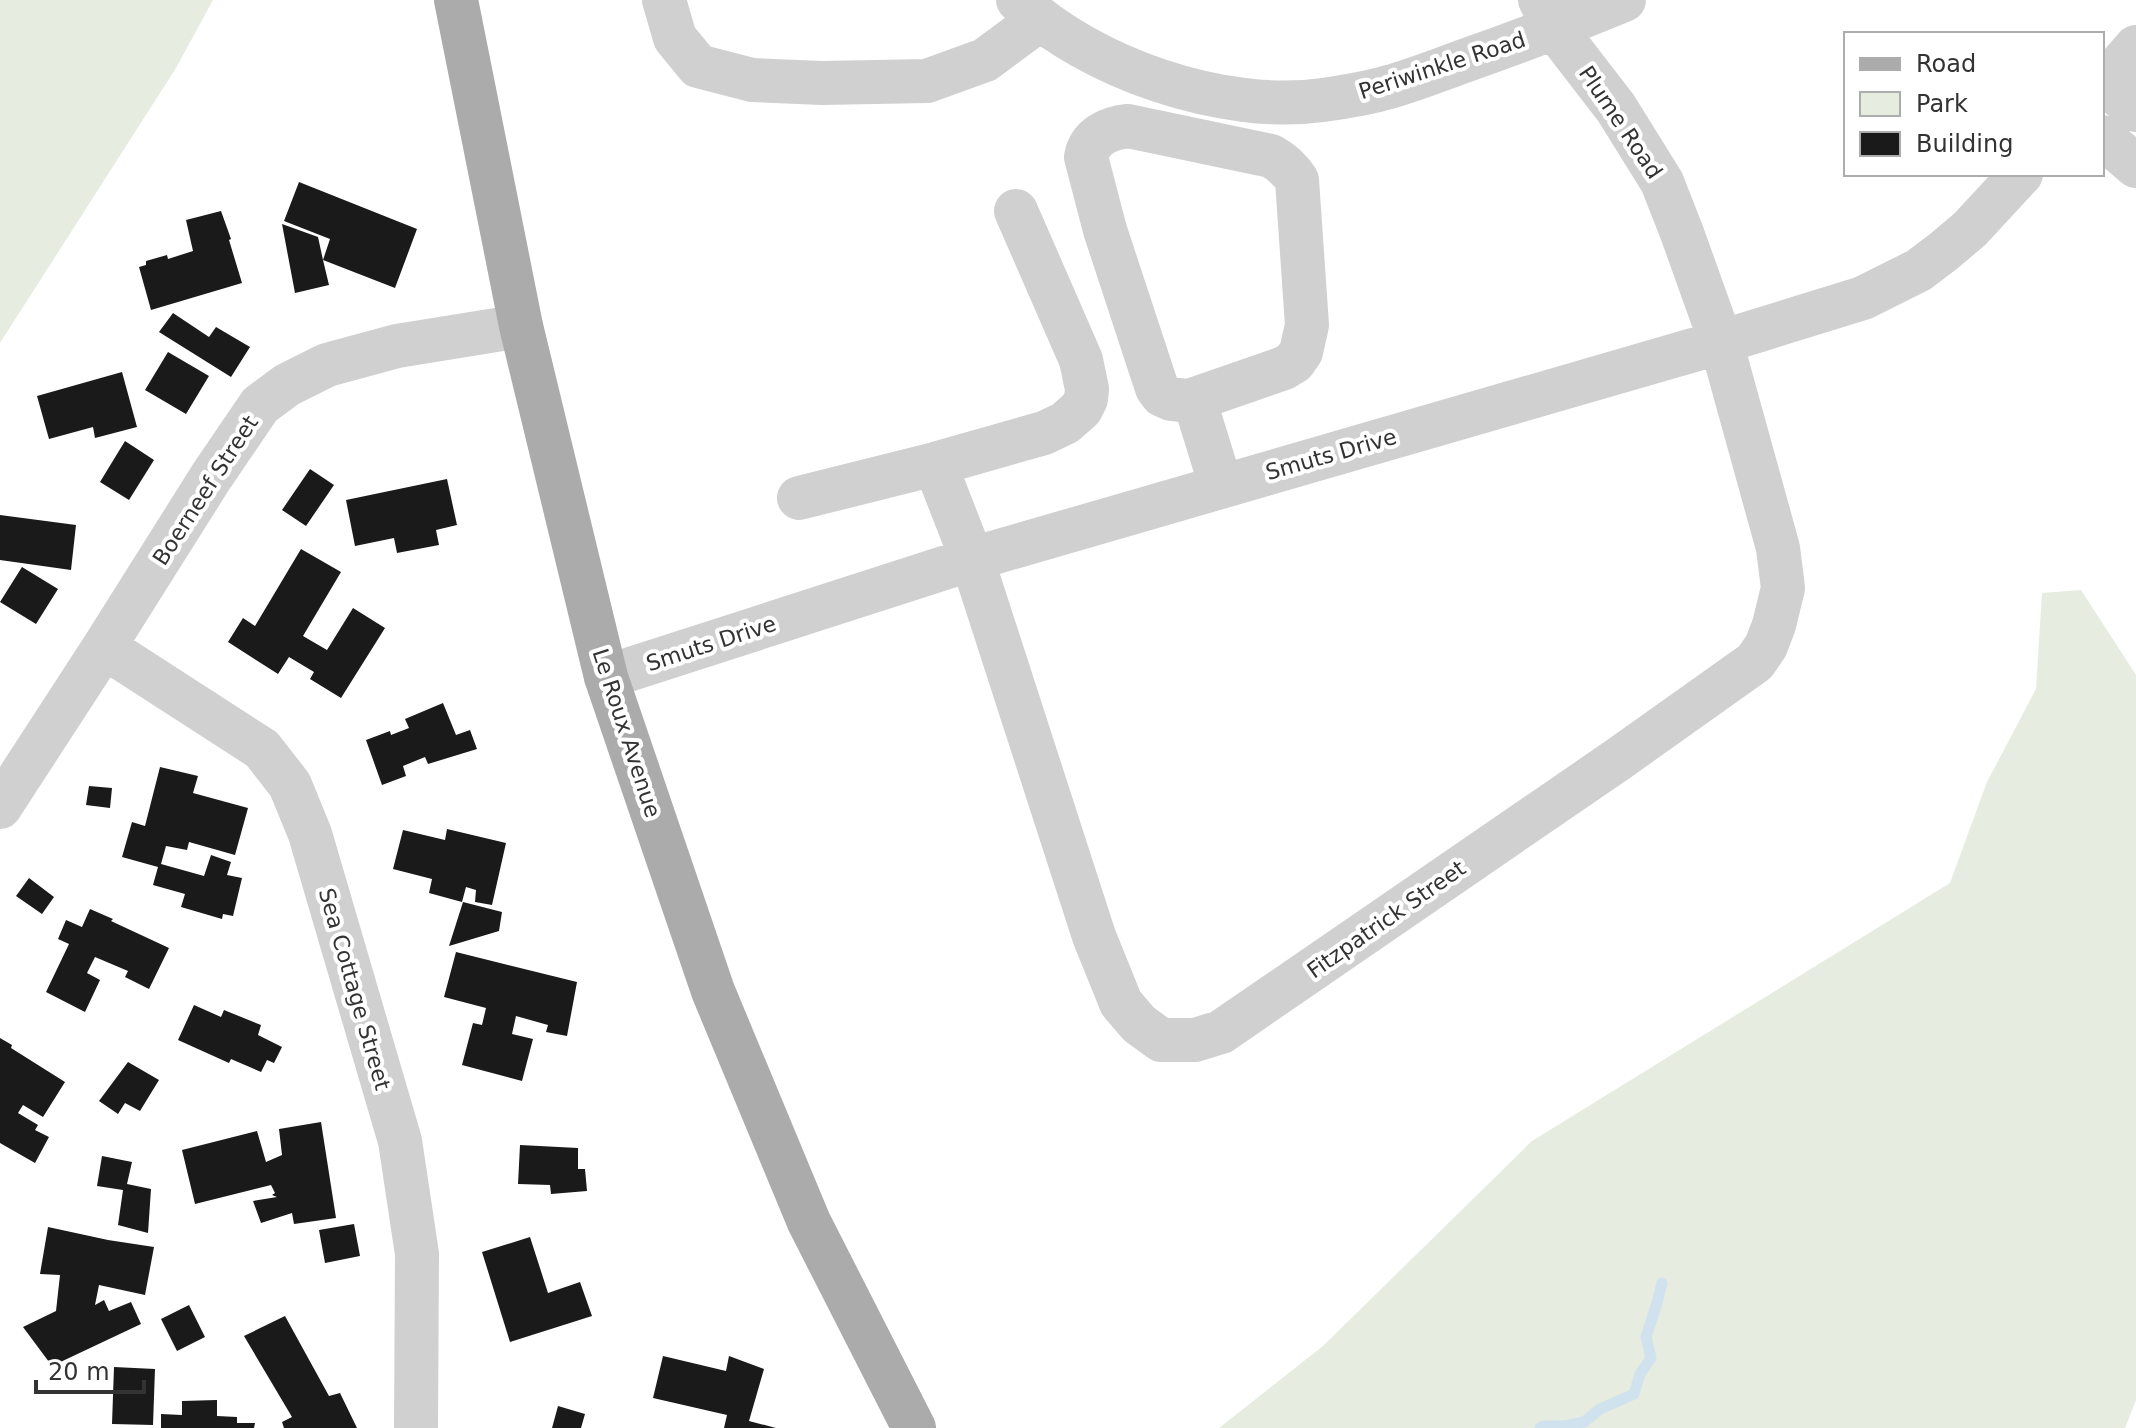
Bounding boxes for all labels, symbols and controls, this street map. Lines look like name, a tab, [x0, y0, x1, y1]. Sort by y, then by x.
street label: Periwinkle Road	[1356, 27, 1529, 104]
legend	[1844, 32, 2104, 176]
text: Road	[1916, 50, 1976, 78]
street label: Plume Road	[1574, 61, 1667, 183]
text: Park	[1916, 90, 1968, 118]
text: Building	[1916, 130, 2013, 158]
street label: Boerneef Street	[148, 410, 263, 570]
street label: Smuts Drive	[1263, 424, 1400, 485]
street label: Smuts Drive	[643, 611, 779, 676]
street label: Le Roux Avenue	[587, 646, 666, 821]
street label: Fitzpatrick Street	[1302, 855, 1470, 983]
street label: Sea Cottage Street	[314, 885, 395, 1093]
scale bar	[36, 1344, 144, 1394]
text: 20 m	[48, 1358, 110, 1386]

